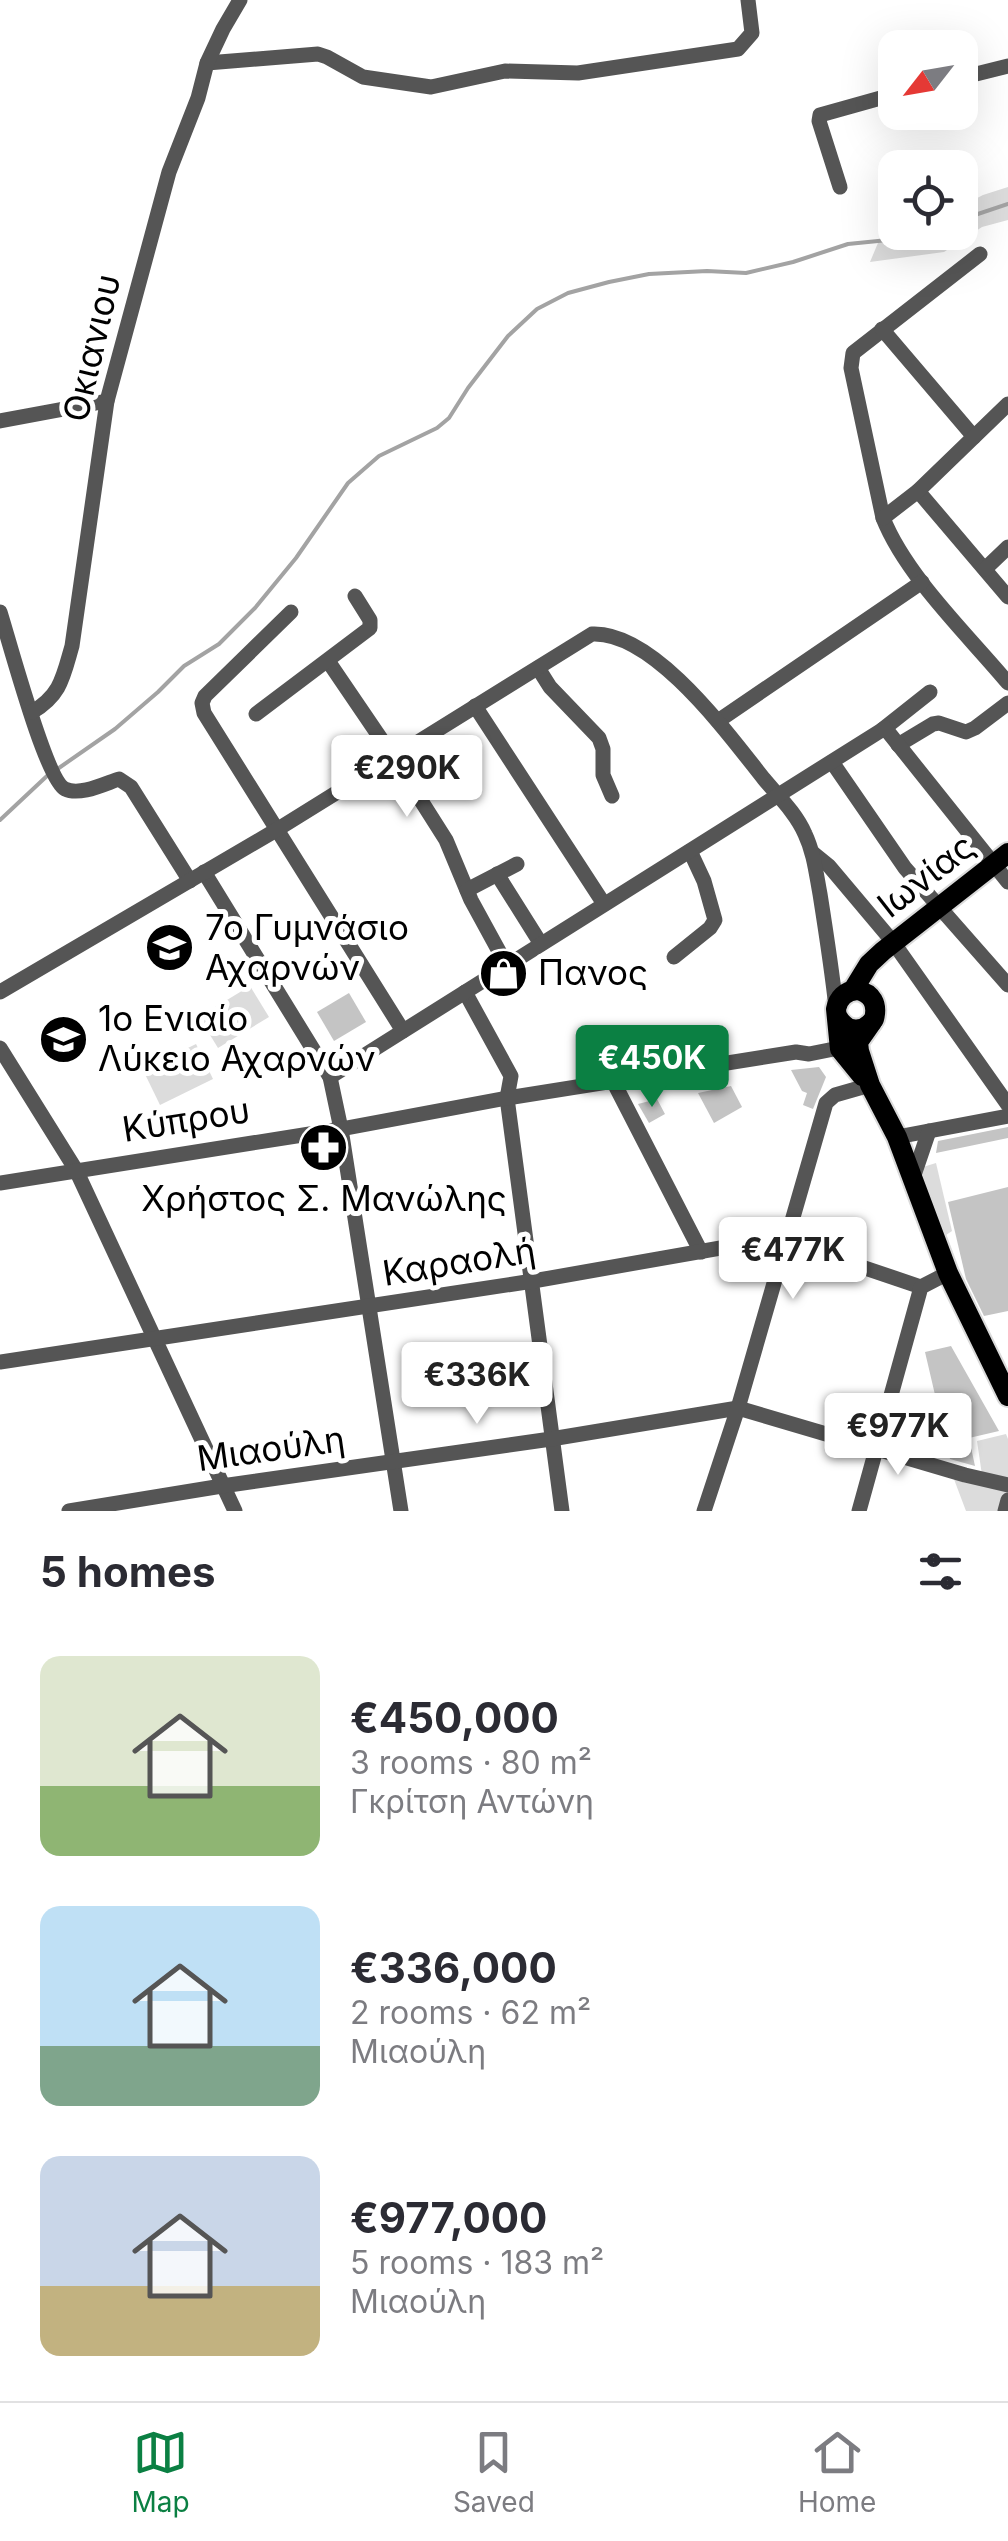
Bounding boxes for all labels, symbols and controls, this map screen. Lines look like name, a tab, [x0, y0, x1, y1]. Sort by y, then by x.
north arrow	[878, 30, 978, 130]
map controls	[878, 30, 978, 250]
button: locate	[878, 150, 978, 250]
street label: Οκιανιου	[54, 270, 128, 426]
pin: €290K	[337, 735, 477, 820]
text: €290K	[353, 748, 461, 787]
street label: Ιωνίας	[869, 825, 982, 926]
place label: 7ο Γυμνάσιο Αχαρνών	[205, 906, 409, 988]
school or university icon: 7ο Γυμνάσιο Αχαρνών	[144, 922, 196, 974]
shop icon: Πανος	[477, 947, 529, 999]
place label: Πανος	[538, 951, 648, 993]
place label: 1ο Ενιαίο Λύκειο Αχαρνών	[98, 997, 375, 1079]
school or university icon: 1ο Ενιαίο Λύκειο Αχαρνών	[37, 1013, 89, 1065]
pin: €450K	[582, 1025, 722, 1110]
text: €450K	[598, 1038, 706, 1077]
street label: Κύπρου	[119, 1088, 253, 1150]
pharmacy icon: Χρήστος Σ. Μανώλης	[298, 1121, 350, 1173]
place label: Χρήστος Σ. Μανώλης	[141, 1177, 507, 1219]
pin: €477K	[723, 1217, 863, 1302]
street label: Καραολή	[379, 1228, 538, 1294]
text: €477K	[741, 1230, 845, 1269]
pin: €336K	[407, 1342, 547, 1427]
text: €336K	[423, 1355, 531, 1394]
pin: €977K	[828, 1393, 968, 1478]
text: €977K	[847, 1406, 949, 1445]
street label: Μιαούλη	[194, 1417, 347, 1479]
icon: filters	[913, 1544, 968, 1599]
text: 5 homes	[40, 1546, 216, 1597]
text: €450,000	[350, 1692, 559, 1743]
icon: home	[120, 1696, 240, 1816]
text: 3 rooms · 80 m²	[350, 1743, 592, 1782]
text: Γκρίτση Αντώνη	[350, 1782, 594, 1821]
text: €336,000	[350, 1942, 557, 1993]
icon: home	[120, 1946, 240, 2066]
text: 2 rooms · 62 m²	[350, 1993, 591, 2032]
text: Μιαούλη	[350, 2032, 486, 2071]
text: €977,000	[350, 2192, 547, 2243]
icon: home	[120, 2196, 240, 2316]
text: 5 rooms · 183 m²	[350, 2243, 604, 2282]
text: Μιαούλη	[350, 2282, 486, 2321]
tab: Map	[132, 2425, 190, 2519]
tab: Saved	[453, 2425, 535, 2519]
tab: Home	[798, 2425, 876, 2519]

